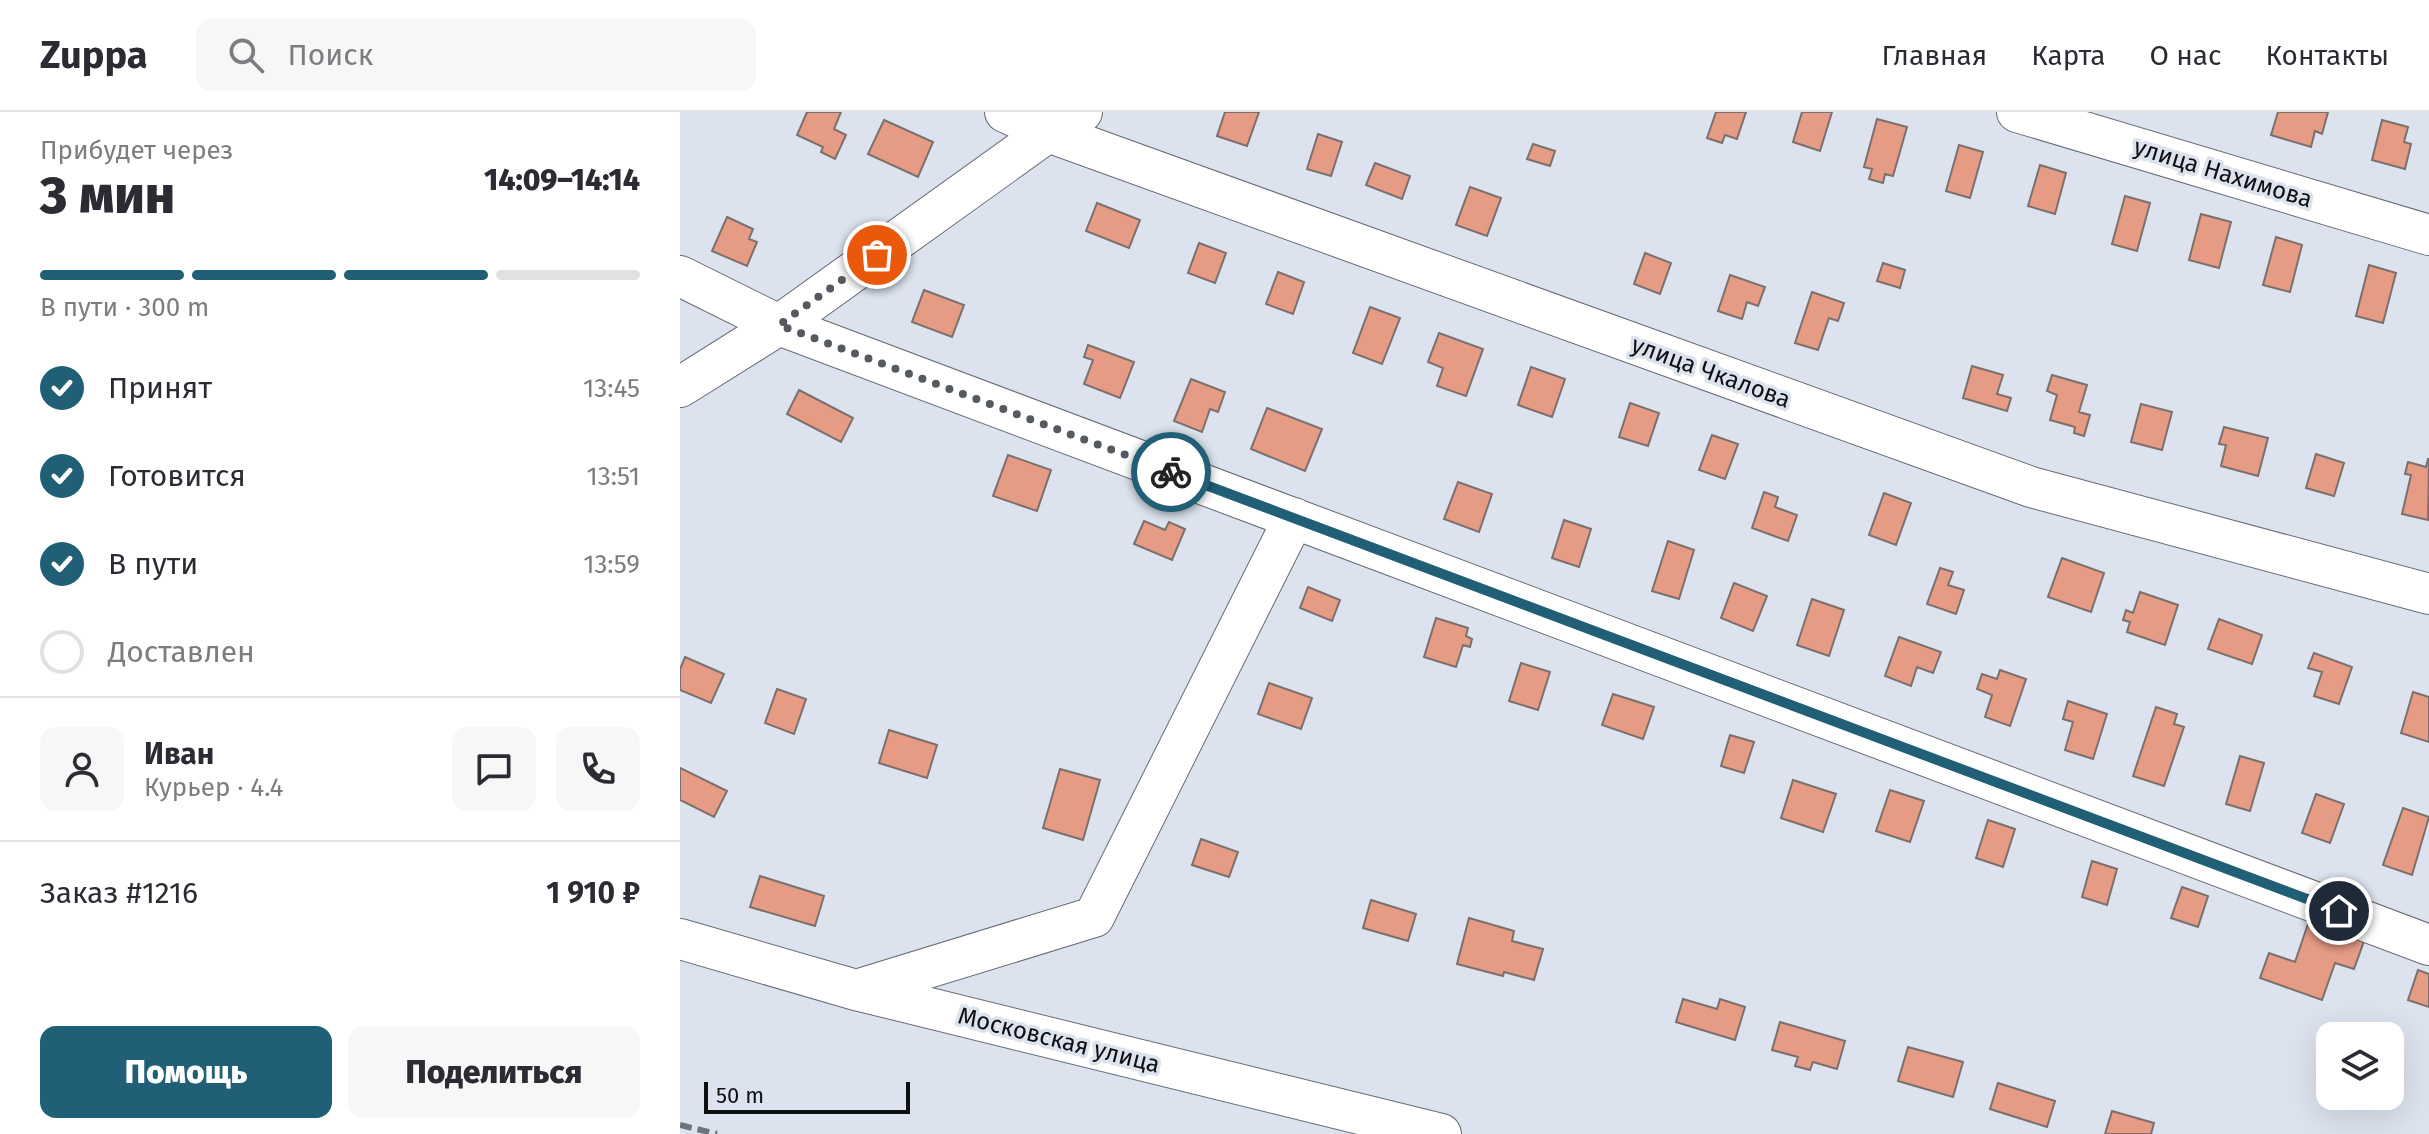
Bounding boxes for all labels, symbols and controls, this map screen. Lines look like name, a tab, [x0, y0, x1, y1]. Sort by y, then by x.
search box	[196, 19, 756, 91]
text: Zuppa	[40, 32, 148, 78]
icon: search	[224, 33, 268, 77]
text: Поиск	[288, 37, 373, 73]
text: Главная	[1881, 39, 1987, 72]
text: Карта	[2031, 39, 2105, 72]
text: О нас	[2149, 39, 2221, 72]
text: Контакты	[2265, 39, 2389, 72]
street label: улица Нахимова	[2130, 133, 2316, 213]
text: Прибудет через	[40, 135, 233, 166]
text: 14:09–14:14	[484, 162, 640, 198]
text: 3 мин	[40, 164, 175, 227]
pin	[843, 221, 911, 289]
icon: bag	[855, 233, 899, 277]
text: В пути · 300 m	[40, 292, 209, 323]
street label: улица Чкалова	[1628, 330, 1794, 414]
icon: check	[40, 366, 84, 410]
text: Принят	[108, 370, 212, 406]
text: 13:45	[583, 373, 640, 404]
courier	[1131, 432, 1211, 512]
icon: bike	[1149, 450, 1193, 494]
icon: check	[40, 454, 84, 498]
text: Готовится	[108, 458, 246, 494]
text: 13:51	[586, 461, 640, 492]
icon: check	[40, 542, 84, 586]
text: В пути	[108, 546, 198, 582]
text: 13:59	[583, 549, 640, 580]
text: Доставлен	[108, 634, 255, 670]
button: person	[40, 727, 124, 811]
button: chat	[452, 727, 536, 811]
button: phone	[556, 727, 640, 811]
text: Иван	[144, 736, 214, 772]
text: Курьер · 4.4	[144, 772, 283, 803]
text: Заказ #1216	[40, 875, 198, 911]
text: 1 910 ₽	[546, 875, 640, 911]
pin	[2305, 877, 2373, 945]
icon: home	[2317, 889, 2361, 933]
street label: Московская улица	[955, 1001, 1163, 1079]
map controls	[2316, 1022, 2404, 1110]
button: layers	[2316, 1022, 2404, 1110]
button: Помощь	[40, 1026, 332, 1118]
button: Поделиться	[348, 1026, 640, 1118]
scale bar	[704, 1078, 910, 1114]
text: 50 m	[716, 1082, 764, 1109]

